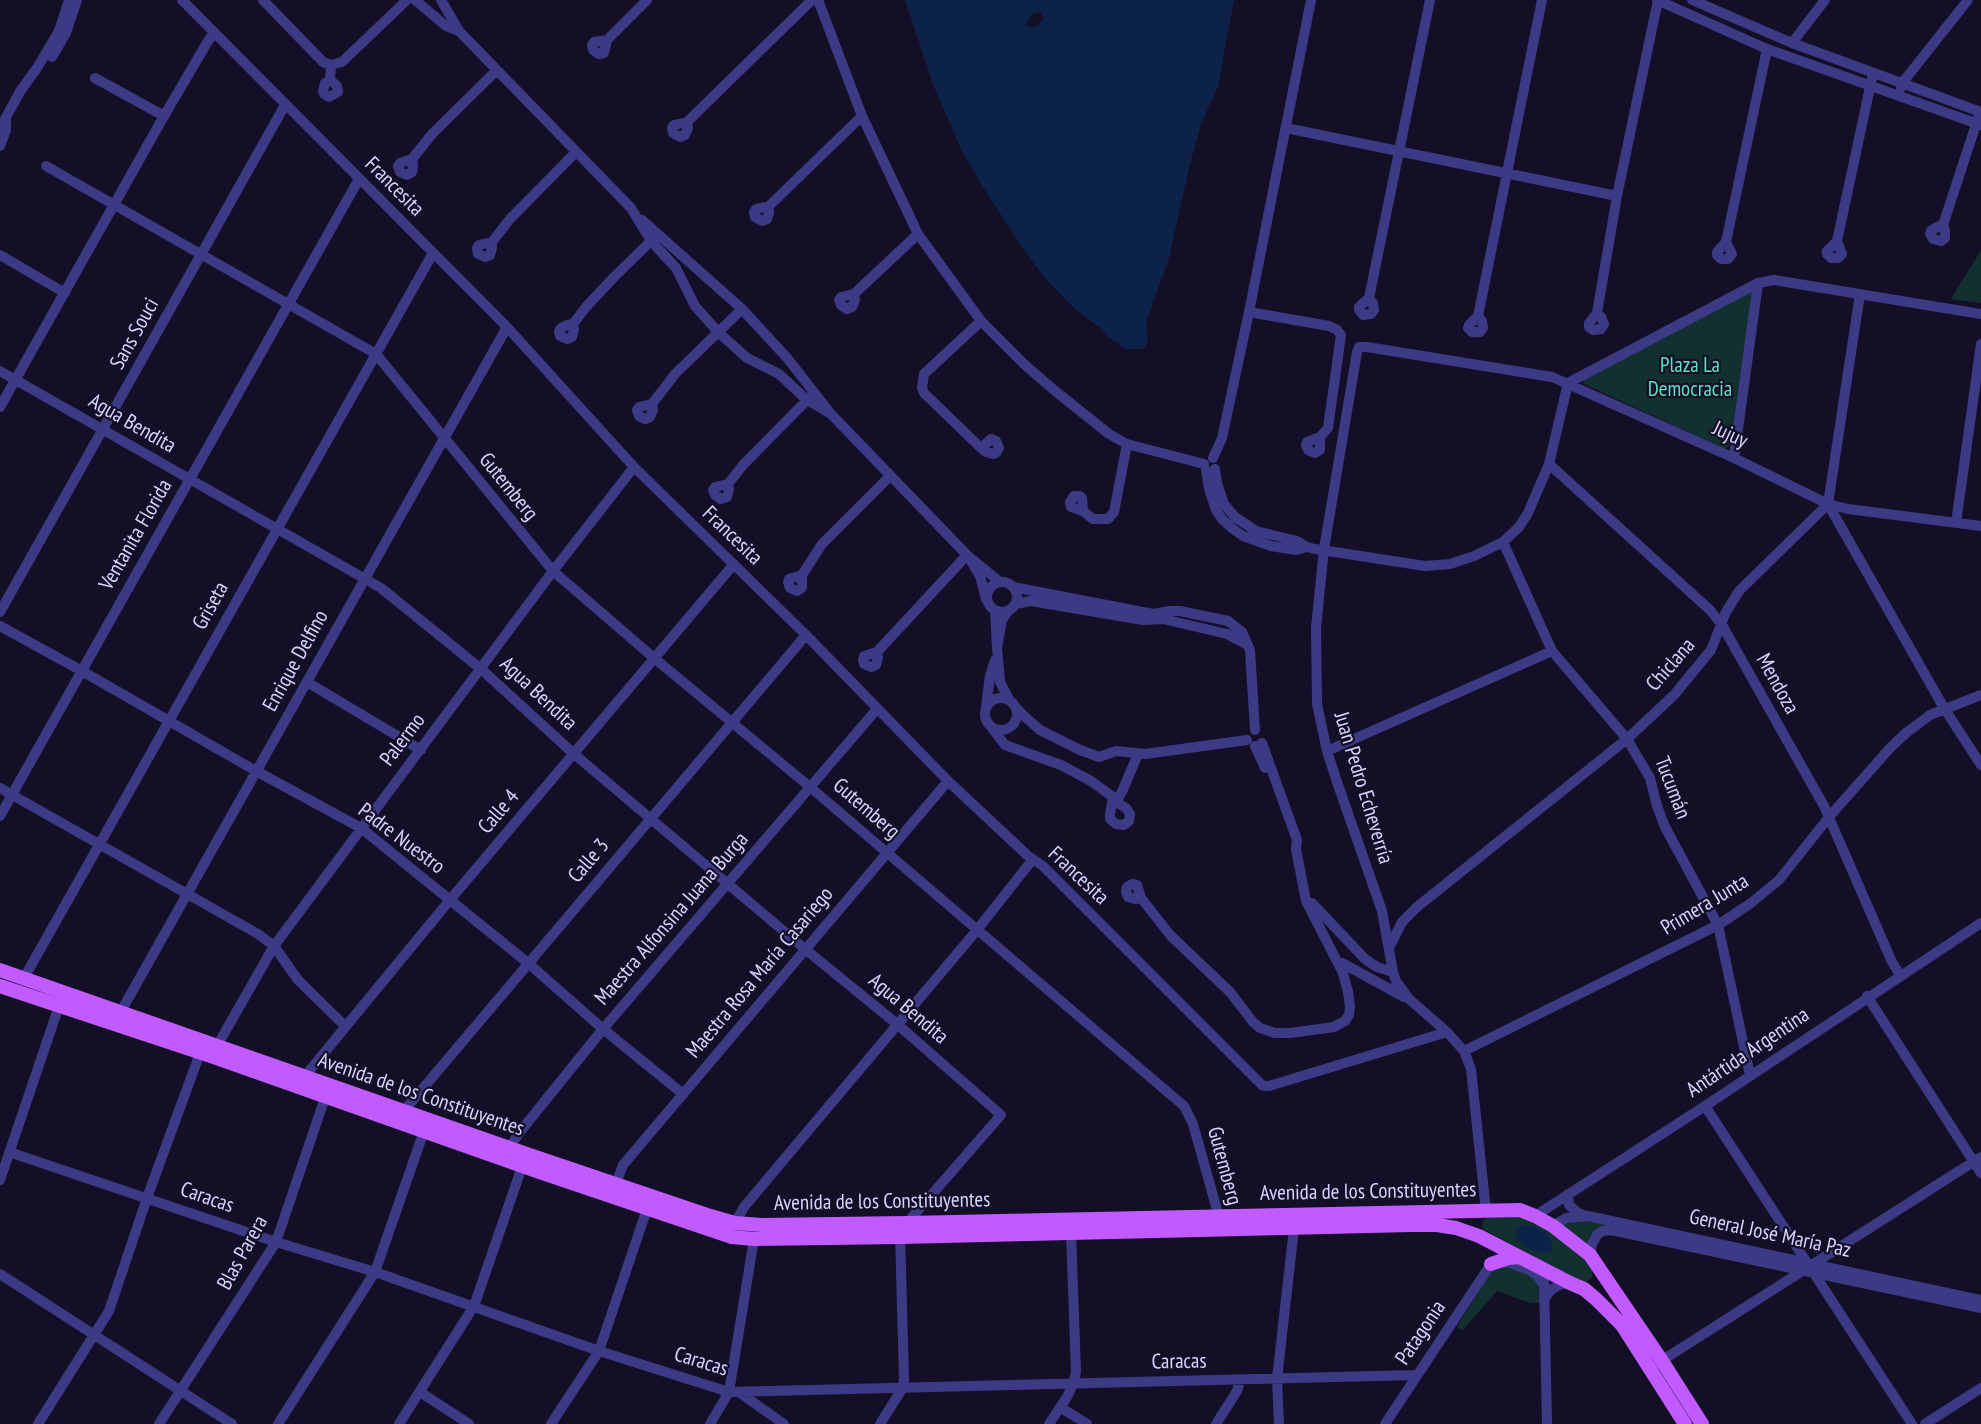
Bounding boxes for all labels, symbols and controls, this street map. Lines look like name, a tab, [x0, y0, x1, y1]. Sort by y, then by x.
street label: Francesita	[359, 152, 429, 222]
street label: Sans Souci	[105, 294, 165, 374]
park label: Plaza La Democracia	[1648, 353, 1732, 403]
street label: Agua Bendita	[84, 389, 180, 459]
street label: Jujuy	[1708, 416, 1752, 454]
street label: Gutemberg	[473, 448, 543, 526]
street label: Ventanita Florida	[94, 475, 178, 595]
street label: Francesita	[697, 501, 767, 571]
street label: Griseta	[188, 578, 234, 634]
street label: Enrique Delfino	[258, 606, 334, 716]
street label: Chiclana	[1641, 633, 1701, 697]
street label: Mendoza	[1750, 649, 1804, 719]
street label: Agua Bendita	[494, 652, 582, 736]
street label: Palermo	[375, 709, 431, 771]
street label: Juan Pedro Echeverría	[1328, 709, 1398, 867]
street label: Tucumán	[1649, 753, 1695, 823]
street label: Gutemberg	[828, 773, 904, 845]
street label: Calle 4	[473, 785, 525, 839]
street label: Padre Nuestro	[353, 798, 449, 880]
street label: Maestra Alfonsina Juana Burga	[590, 827, 754, 1011]
street label: Calle 3	[563, 834, 615, 888]
street label: Francesita	[1042, 842, 1114, 910]
street label: Primera Junta	[1657, 869, 1753, 941]
street label: Maestra Rosa María Casariego	[681, 882, 839, 1064]
street label: Agua Bendita	[863, 968, 953, 1050]
street label: Antártida Argentina	[1682, 1003, 1814, 1103]
street label: Avenida de los Constituyentes	[315, 1048, 527, 1142]
street label: Gutemberg	[1201, 1124, 1247, 1208]
street label: Caracas	[177, 1177, 237, 1219]
street label: Avenida de los Constituyentes	[1260, 1178, 1476, 1206]
street label: Avenida de los Constituyentes	[774, 1188, 990, 1216]
street label: General José María Paz	[1687, 1205, 1853, 1263]
street label: Blas Parera	[212, 1212, 274, 1294]
street label: Patagonia	[1390, 1296, 1452, 1370]
street label: Caracas	[671, 1342, 731, 1382]
street label: Caracas	[1151, 1349, 1207, 1375]

